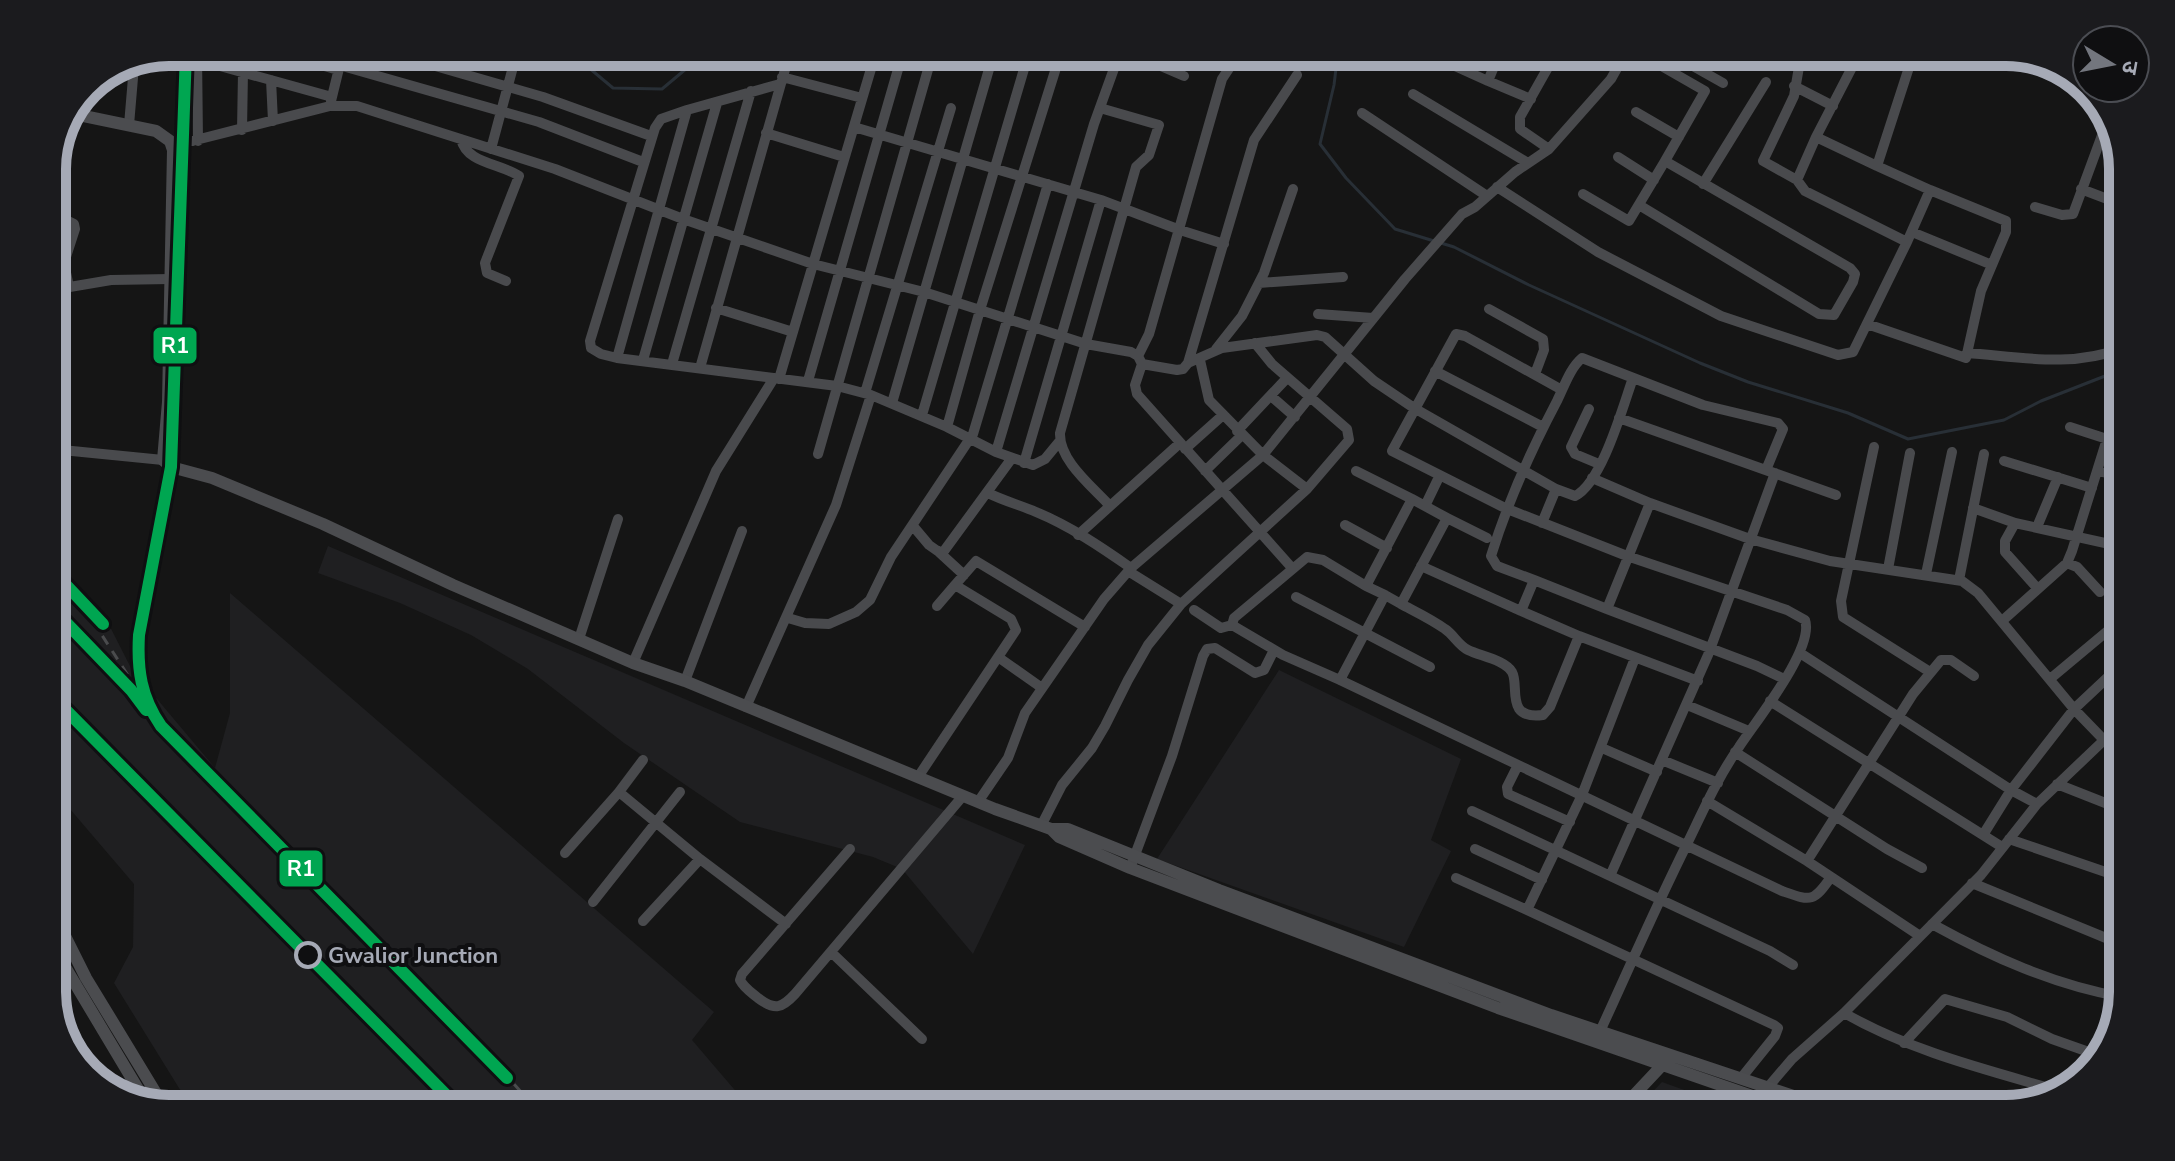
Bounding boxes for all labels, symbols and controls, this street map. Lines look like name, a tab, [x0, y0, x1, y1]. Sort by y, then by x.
north arrow	[2071, 24, 2151, 104]
text: उ	[2114, 58, 2146, 77]
line badge: R1	[152, 326, 198, 365]
text: R1	[161, 331, 189, 361]
line badge: R1	[278, 849, 324, 888]
text: R1	[287, 854, 315, 884]
place label: Gwalior Junction	[328, 941, 498, 971]
marker: Gwalior Junction	[295, 942, 321, 968]

